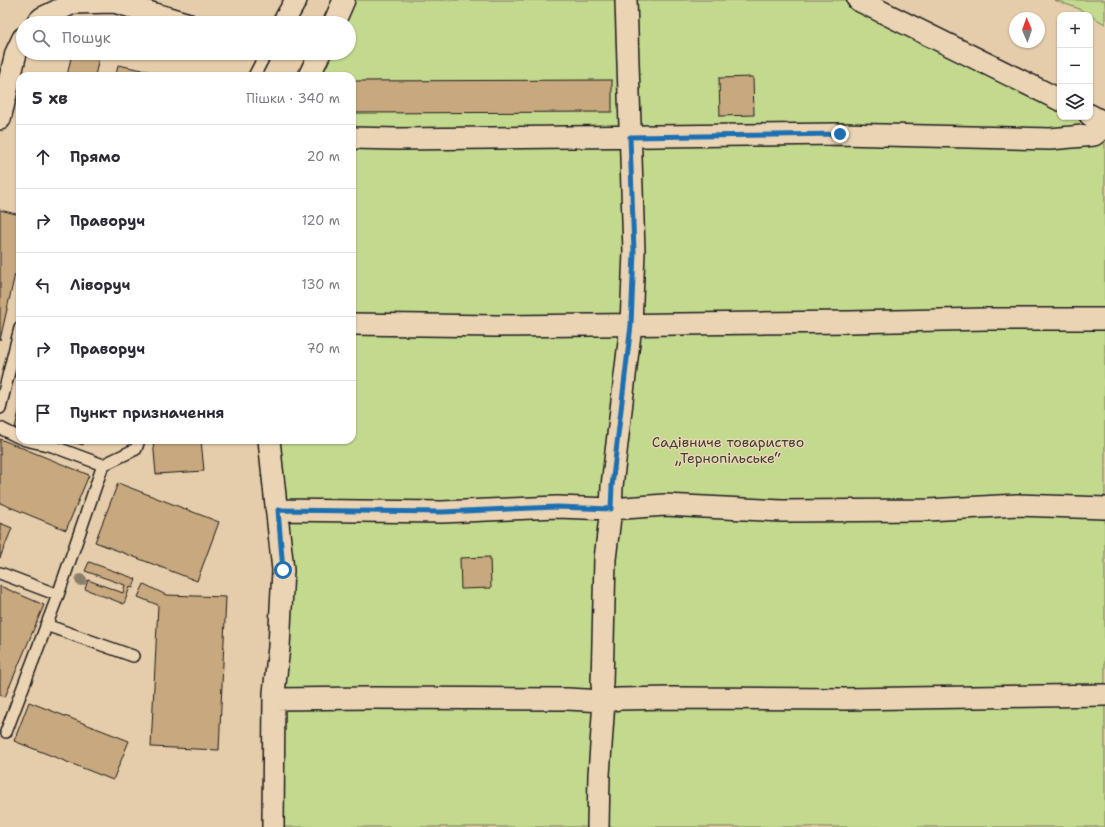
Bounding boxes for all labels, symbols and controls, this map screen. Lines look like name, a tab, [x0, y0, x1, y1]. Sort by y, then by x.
north arrow	[1009, 12, 1045, 48]
map controls	[1057, 12, 1093, 120]
button: +	[1057, 12, 1093, 48]
search box	[16, 16, 356, 60]
icon: search	[30, 27, 52, 49]
text: Пошук	[62, 28, 111, 48]
button: −	[1057, 48, 1093, 84]
button: layers	[1057, 84, 1093, 120]
text: 5 хв	[32, 87, 68, 109]
text: Пішки · 340 m	[246, 90, 340, 107]
route end	[831, 125, 849, 143]
icon: ahead	[32, 146, 54, 168]
text: Прямо	[70, 147, 120, 167]
text: 20 m	[307, 148, 340, 165]
icon: right	[32, 210, 54, 232]
text: Праворуч	[70, 211, 145, 231]
text: 120 m	[302, 212, 340, 229]
icon: left	[32, 274, 54, 296]
text: Ліворуч	[70, 275, 130, 295]
text: 130 m	[302, 276, 340, 293]
icon: right	[32, 338, 54, 360]
text: Праворуч	[70, 339, 145, 359]
text: 70 m	[306, 340, 340, 357]
icon: arrive	[32, 402, 54, 424]
text: Пункт призначення	[70, 403, 225, 423]
park label: Садівниче товариство „Тернопільське“	[652, 433, 804, 467]
route start	[274, 561, 292, 579]

